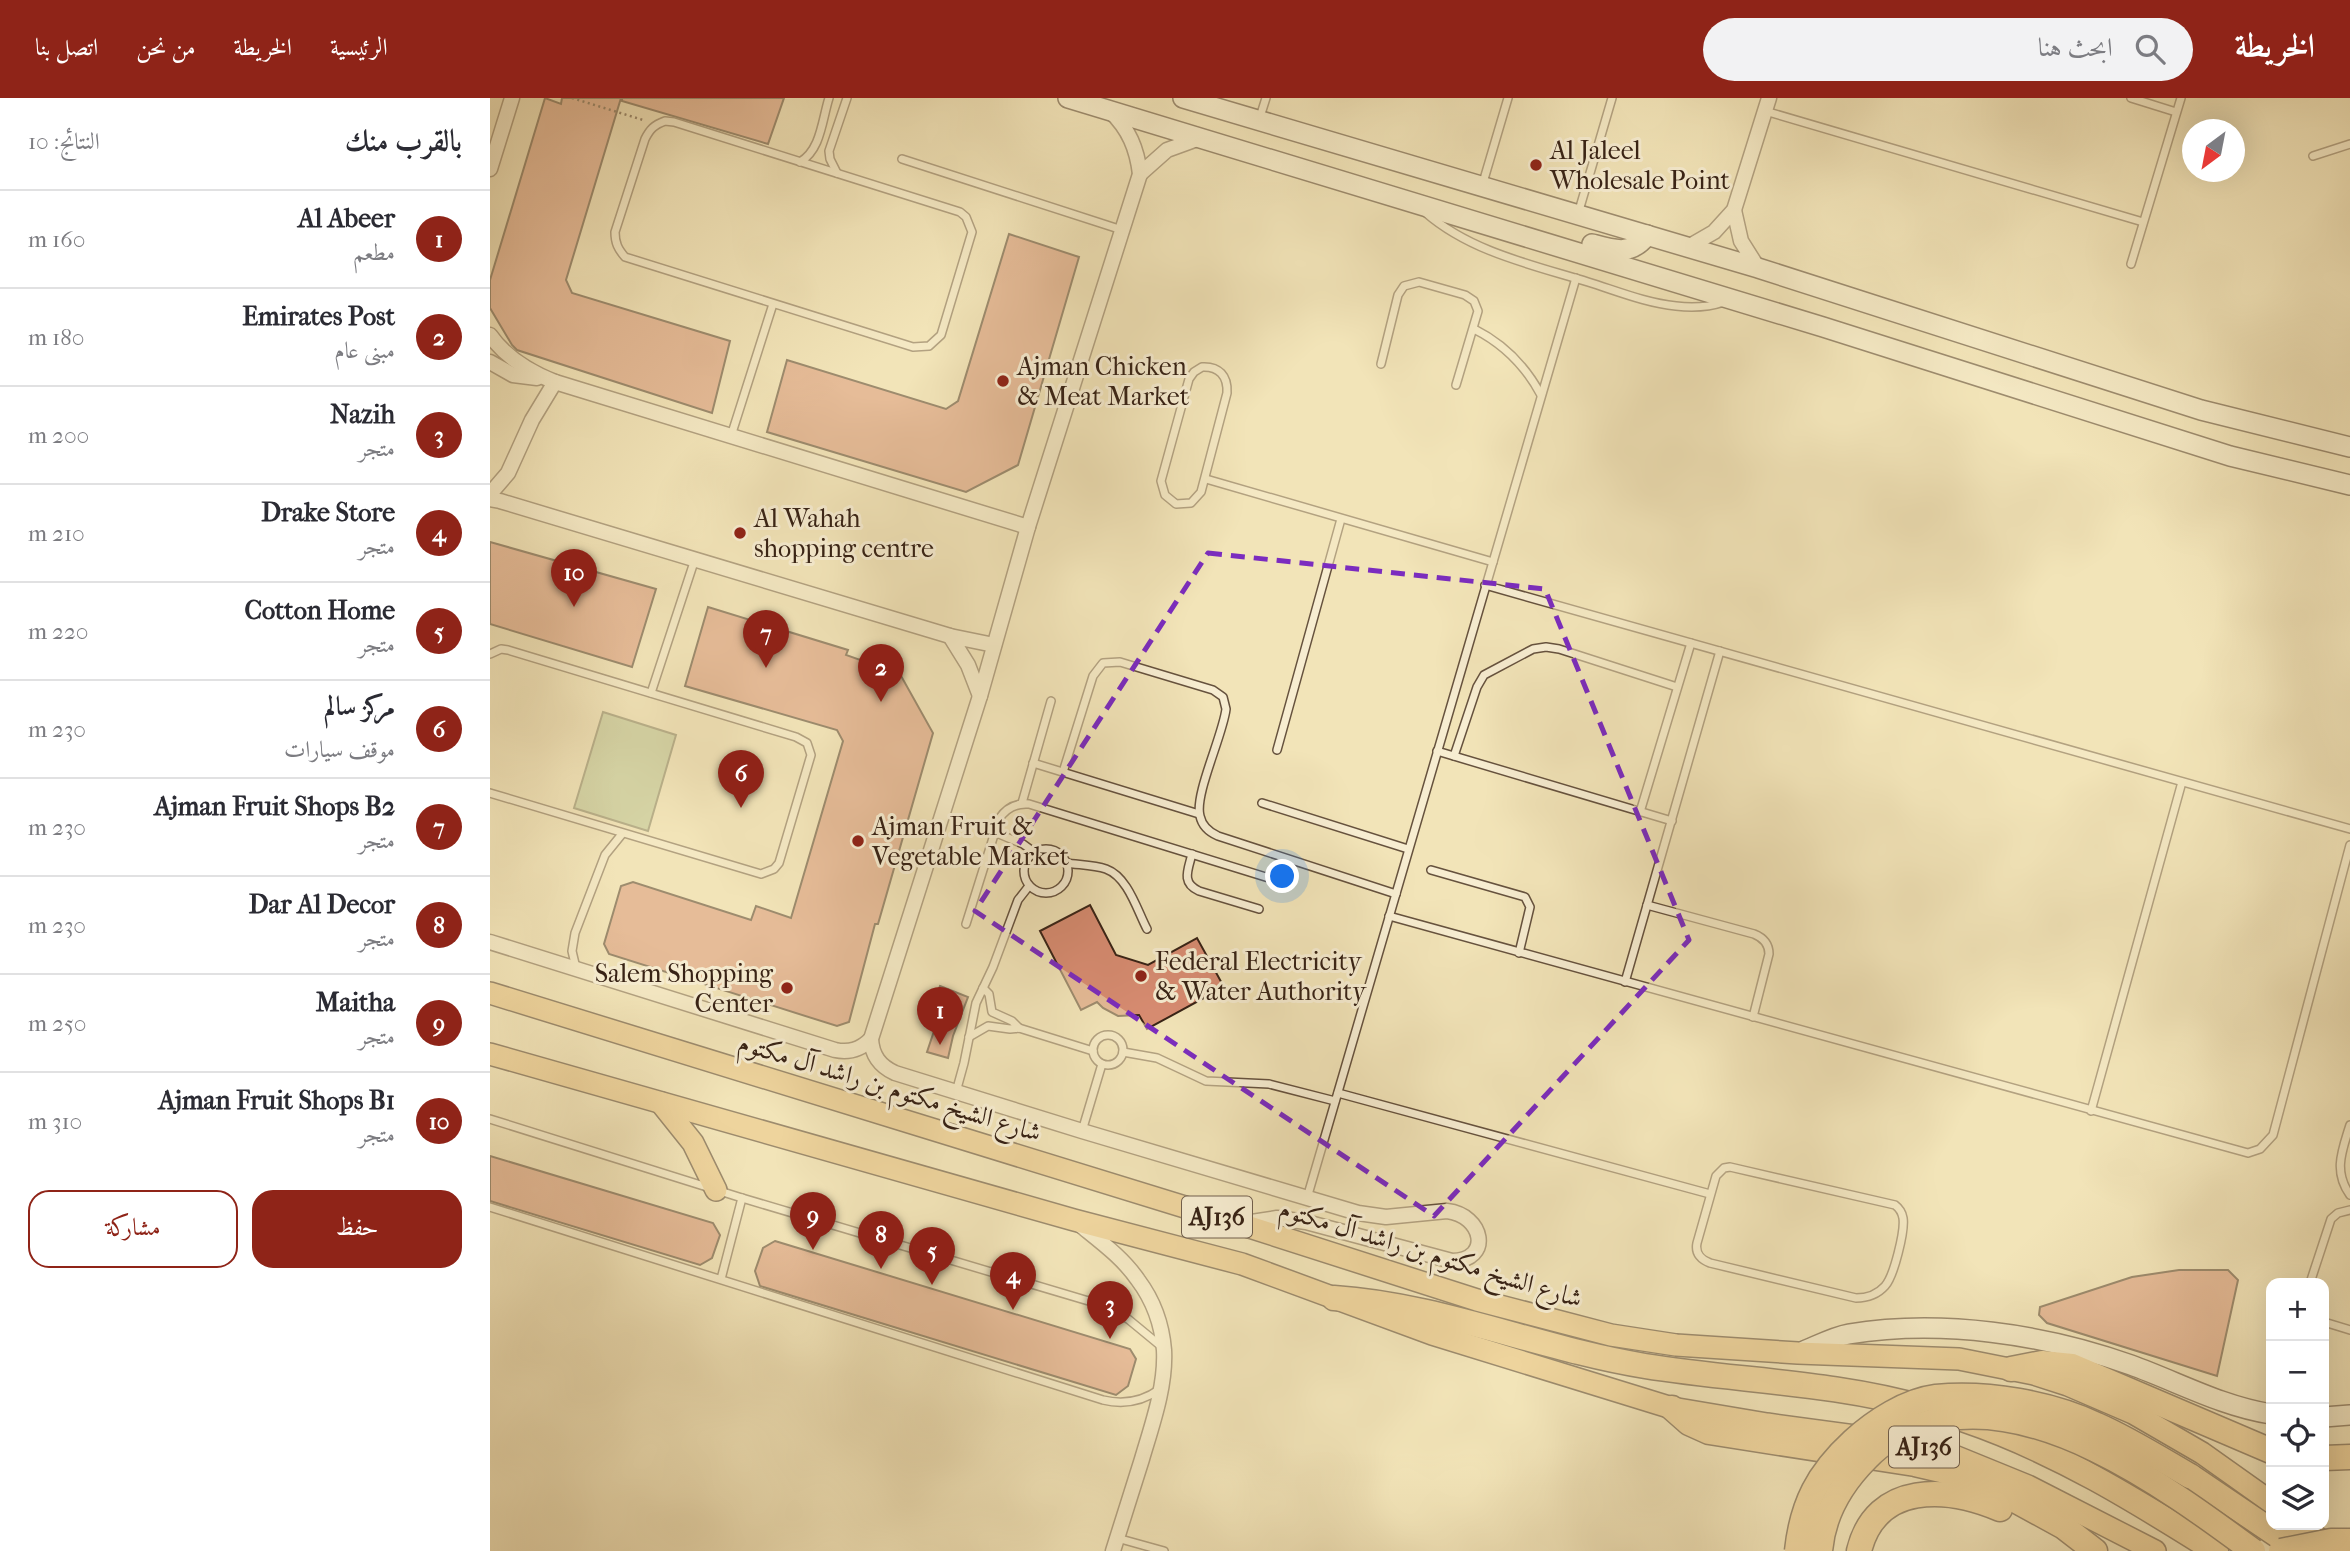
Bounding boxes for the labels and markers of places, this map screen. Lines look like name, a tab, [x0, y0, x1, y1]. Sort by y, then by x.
place label: Al Jaleel Wholesale Point	[1549, 135, 1731, 196]
marker: Al Jaleel Wholesale Point	[1528, 157, 1544, 173]
place label: Ajman Chicken & Meat Market	[1016, 351, 1190, 412]
marker: Ajman Chicken & Meat Market	[995, 373, 1011, 389]
place label: Al Wahah shopping centre	[753, 503, 934, 564]
marker: Al Wahah shopping centre	[732, 525, 748, 541]
pin: 10	[551, 549, 597, 607]
pin: 7	[743, 610, 789, 668]
pin: 2	[858, 644, 904, 702]
pin: 6	[718, 750, 764, 808]
place label: Ajman Fruit & Vegetable Market	[871, 811, 1070, 872]
marker: Ajman Fruit & Vegetable Market	[850, 833, 866, 849]
place label: Federal Electricity & Water Authority	[1155, 946, 1367, 1007]
place label: Salem Shopping Center	[595, 958, 774, 1019]
marker: Federal Electricity & Water Authority	[1133, 968, 1149, 984]
marker: Salem Shopping Center	[779, 980, 795, 996]
pin: 1	[917, 987, 963, 1045]
pin: 9	[790, 1192, 836, 1250]
pin: 8	[858, 1211, 904, 1269]
pin: 5	[909, 1227, 955, 1285]
pin: 4	[990, 1252, 1036, 1310]
pin: 3	[1087, 1281, 1133, 1339]

